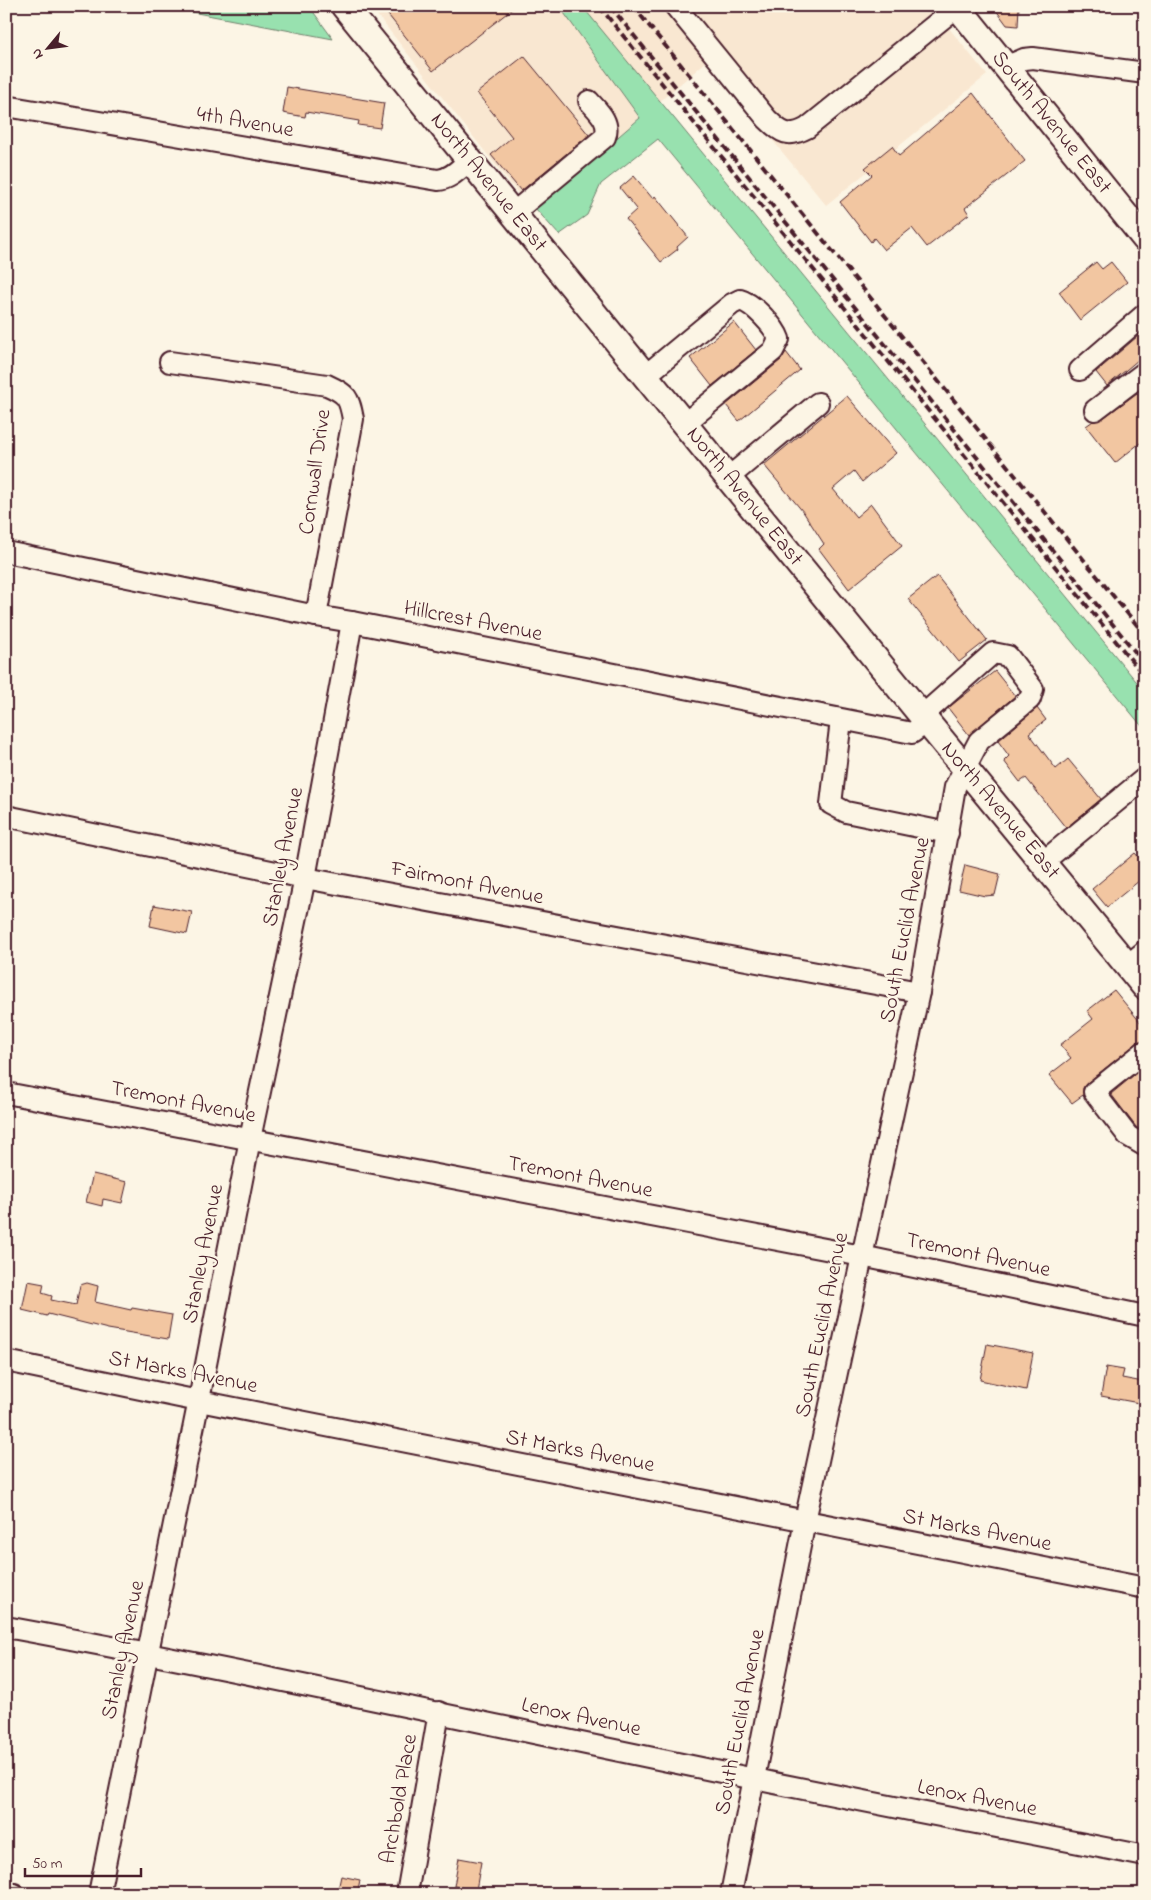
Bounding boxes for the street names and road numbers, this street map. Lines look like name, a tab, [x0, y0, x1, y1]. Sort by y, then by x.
street label: South Avenue East	[983, 44, 1119, 202]
street label: 4th Avenue	[194, 99, 296, 147]
street label: North Avenue East	[422, 106, 555, 260]
street label: Cornwall Drive	[291, 407, 341, 537]
street label: North Avenue East	[678, 420, 811, 574]
street label: Hillcrest Avenue	[401, 593, 545, 651]
street label: North Avenue East	[933, 735, 1068, 887]
street label: Stanley Avenue	[255, 784, 314, 930]
street label: South Euclid Avenue	[872, 834, 940, 1025]
street label: Fairmont Avenue	[387, 853, 546, 915]
street label: Tremont Avenue	[108, 1073, 258, 1133]
street label: Tremont Avenue	[505, 1148, 655, 1208]
street label: Stanley Avenue	[175, 1181, 234, 1327]
street label: Tremont Avenue	[903, 1225, 1054, 1287]
street label: South Euclid Avenue	[788, 1229, 858, 1420]
street label: St Marks Avenue	[106, 1343, 260, 1403]
street label: St Marks Avenue	[503, 1422, 657, 1482]
street label: St Marks Avenue	[900, 1501, 1054, 1561]
street label: Stanley Avenue	[94, 1577, 155, 1723]
street label: South Euclid Avenue	[707, 1626, 775, 1817]
street label: Lenox Avenue	[518, 1690, 644, 1746]
street label: Archbold Place	[373, 1731, 427, 1866]
street label: Lenox Avenue	[914, 1772, 1040, 1826]

